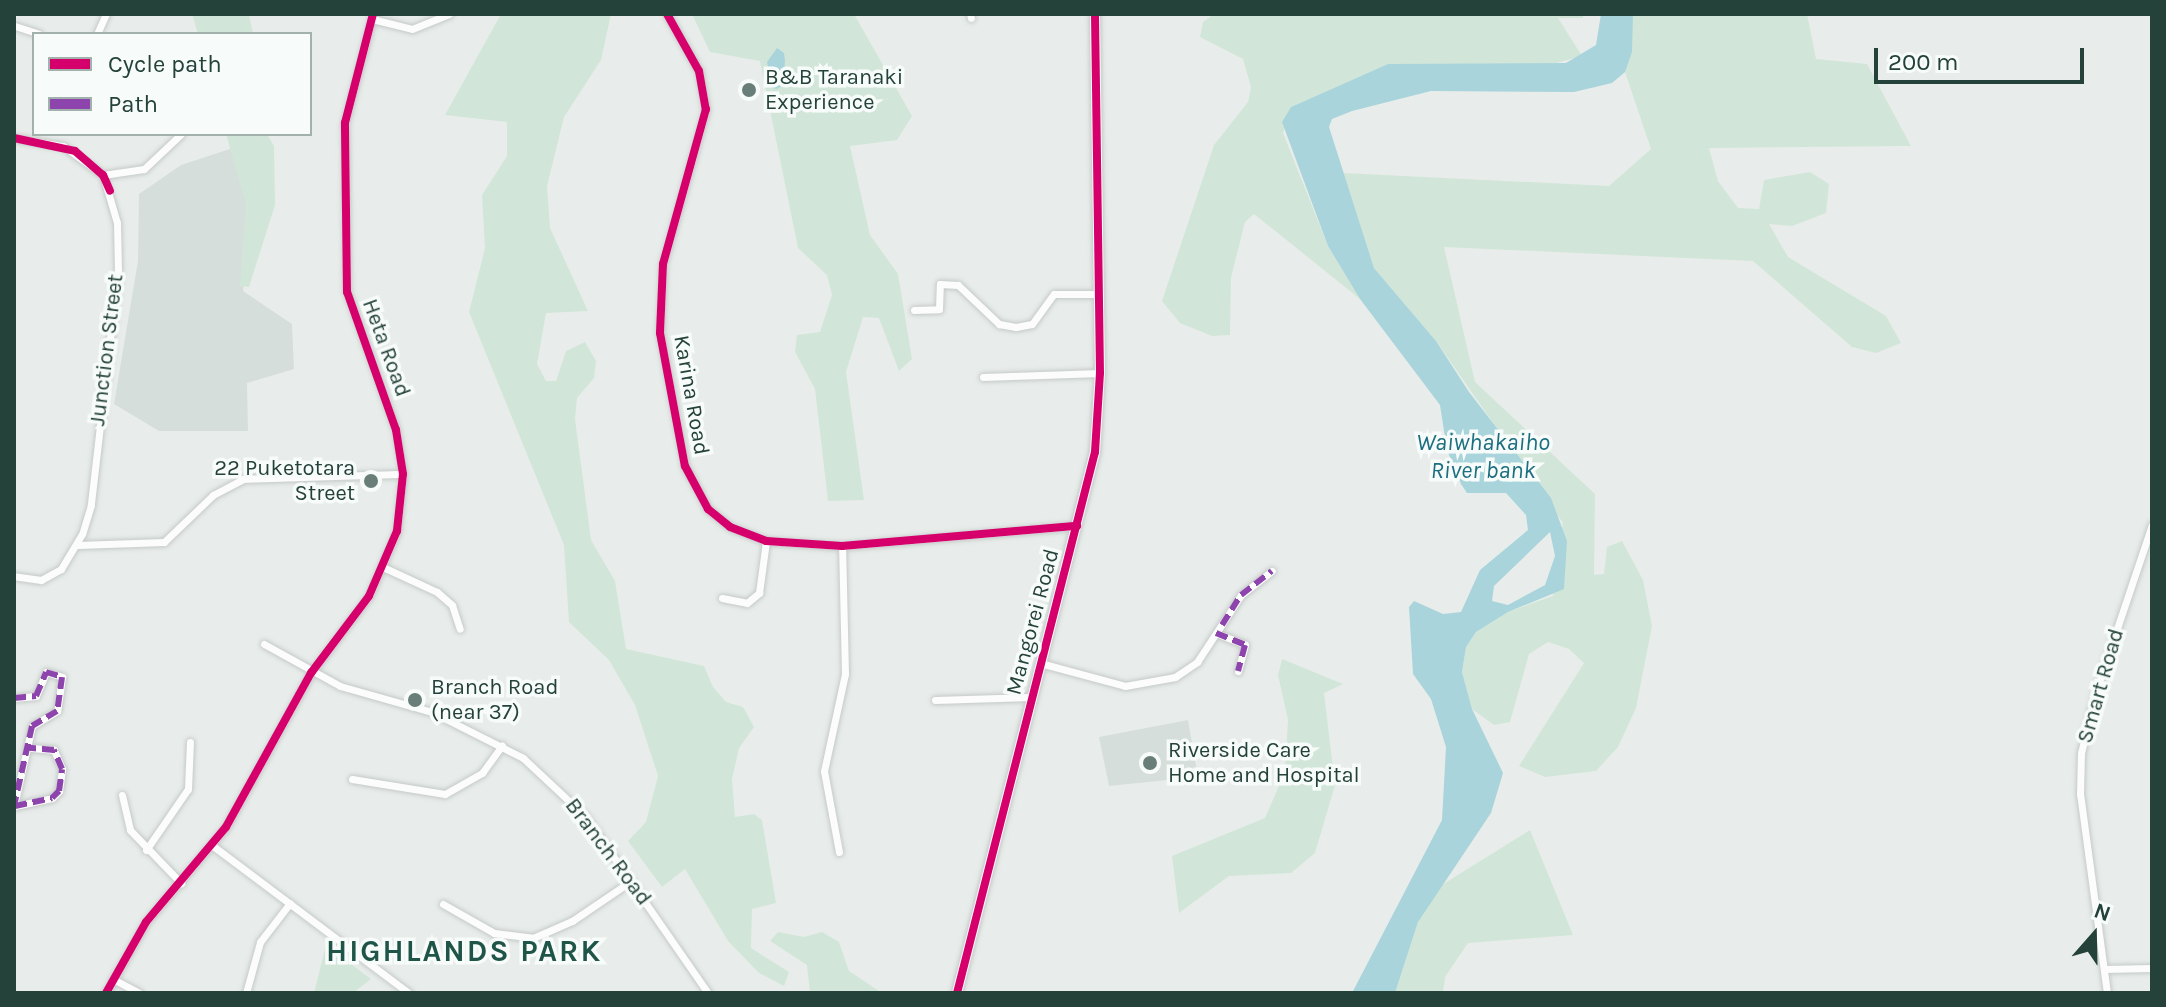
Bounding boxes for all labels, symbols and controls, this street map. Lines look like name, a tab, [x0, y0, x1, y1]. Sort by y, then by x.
legend	[32, 32, 312, 136]
scale bar	[1878, 32, 2088, 82]
text: 200 m	[1888, 48, 1959, 76]
text: Cycle path	[108, 50, 222, 78]
place label: B&B Taranaki Experience	[765, 64, 903, 116]
marker: B&B Taranaki Experience	[740, 81, 758, 99]
text: Path	[108, 90, 158, 118]
street label: Junction Street	[85, 273, 129, 427]
street label: Heta Road	[356, 295, 416, 401]
street label: Karina Road	[667, 333, 715, 457]
water label: Waiwhakaiho River bank	[1416, 429, 1550, 485]
place label: 22 Puketotara Street	[214, 455, 355, 506]
marker: 22 Puketotara Street	[362, 472, 380, 490]
street label: Mangorei Road	[1001, 546, 1065, 698]
street label: Smart Road	[2072, 626, 2130, 746]
place label: Branch Road (near 37)	[431, 674, 559, 726]
marker: Branch Road (near 37)	[406, 691, 424, 709]
place label: Riverside Care Home and Hospital	[1168, 737, 1360, 788]
marker: Riverside Care Home and Hospital	[1139, 752, 1161, 774]
street label: Branch Road	[559, 793, 657, 911]
north arrow	[2054, 895, 2134, 975]
text: N	[2090, 898, 2114, 927]
district label: HIGHLANDS PARK	[326, 933, 602, 969]

